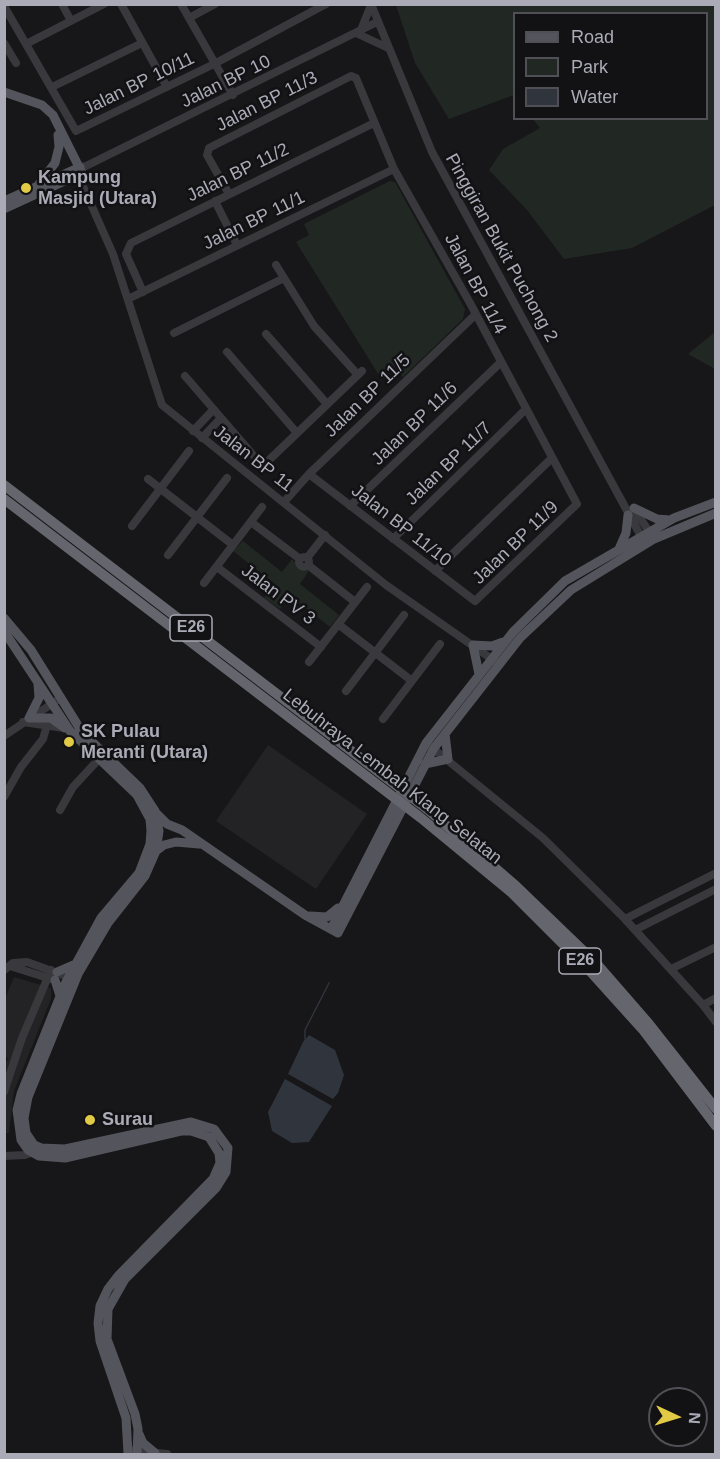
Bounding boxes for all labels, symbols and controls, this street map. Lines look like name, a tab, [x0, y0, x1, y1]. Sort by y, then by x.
legend	[513, 12, 708, 120]
text: Road	[571, 27, 614, 47]
street label: Jalan BP 10/11	[80, 48, 198, 120]
street label: Jalan BP 10	[178, 51, 274, 113]
text: Park	[571, 57, 608, 77]
street label: Jalan BP 11/3	[213, 67, 321, 137]
text: Water	[571, 87, 618, 107]
street label: Jalan BP 11/2	[183, 139, 293, 207]
street label: Pinggiran Bukit Puchong 2	[440, 150, 562, 346]
place label: Kampung Masjid (Utara)	[38, 167, 157, 210]
marker: Kampung Masjid (Utara)	[19, 181, 33, 195]
street label: Jalan BP 11/1	[199, 187, 309, 255]
street label: Jalan BP 11/4	[439, 230, 511, 338]
street label: Jalan BP 11/5	[321, 350, 415, 442]
street label: Jalan BP 11/6	[368, 378, 462, 470]
street label: Jalan BP 11/7	[402, 418, 496, 510]
street label: Jalan BP 11	[209, 421, 297, 497]
street label: Jalan BP 11/10	[347, 480, 455, 572]
street label: Jalan BP 11/9	[469, 497, 563, 589]
street label: Jalan PV 3	[237, 560, 319, 630]
road number: E26	[170, 615, 212, 641]
street label: Lebuhraya Lembah Klang Selatan	[278, 685, 506, 869]
place label: SK Pulau Meranti (Utara)	[81, 721, 208, 764]
marker: SK Pulau Meranti (Utara)	[62, 735, 76, 749]
road number: E26	[559, 948, 601, 974]
place label: Surau	[102, 1109, 153, 1131]
marker: Surau	[83, 1113, 97, 1127]
north arrow	[648, 1387, 708, 1447]
text: N	[686, 1412, 703, 1425]

